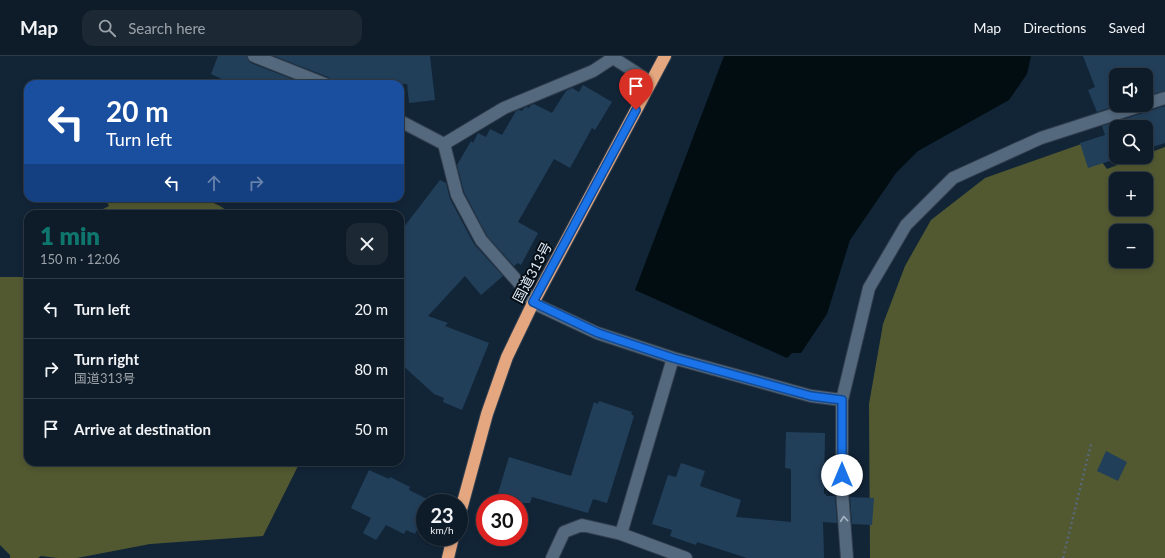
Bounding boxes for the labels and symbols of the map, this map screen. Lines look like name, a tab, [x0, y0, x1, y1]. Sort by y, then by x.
pin	[619, 69, 653, 110]
street label: 国道313号	[509, 239, 555, 305]
position arrow	[821, 454, 863, 496]
speed limit sign: 30	[476, 494, 528, 546]
one-way arrow	[839, 516, 848, 522]

